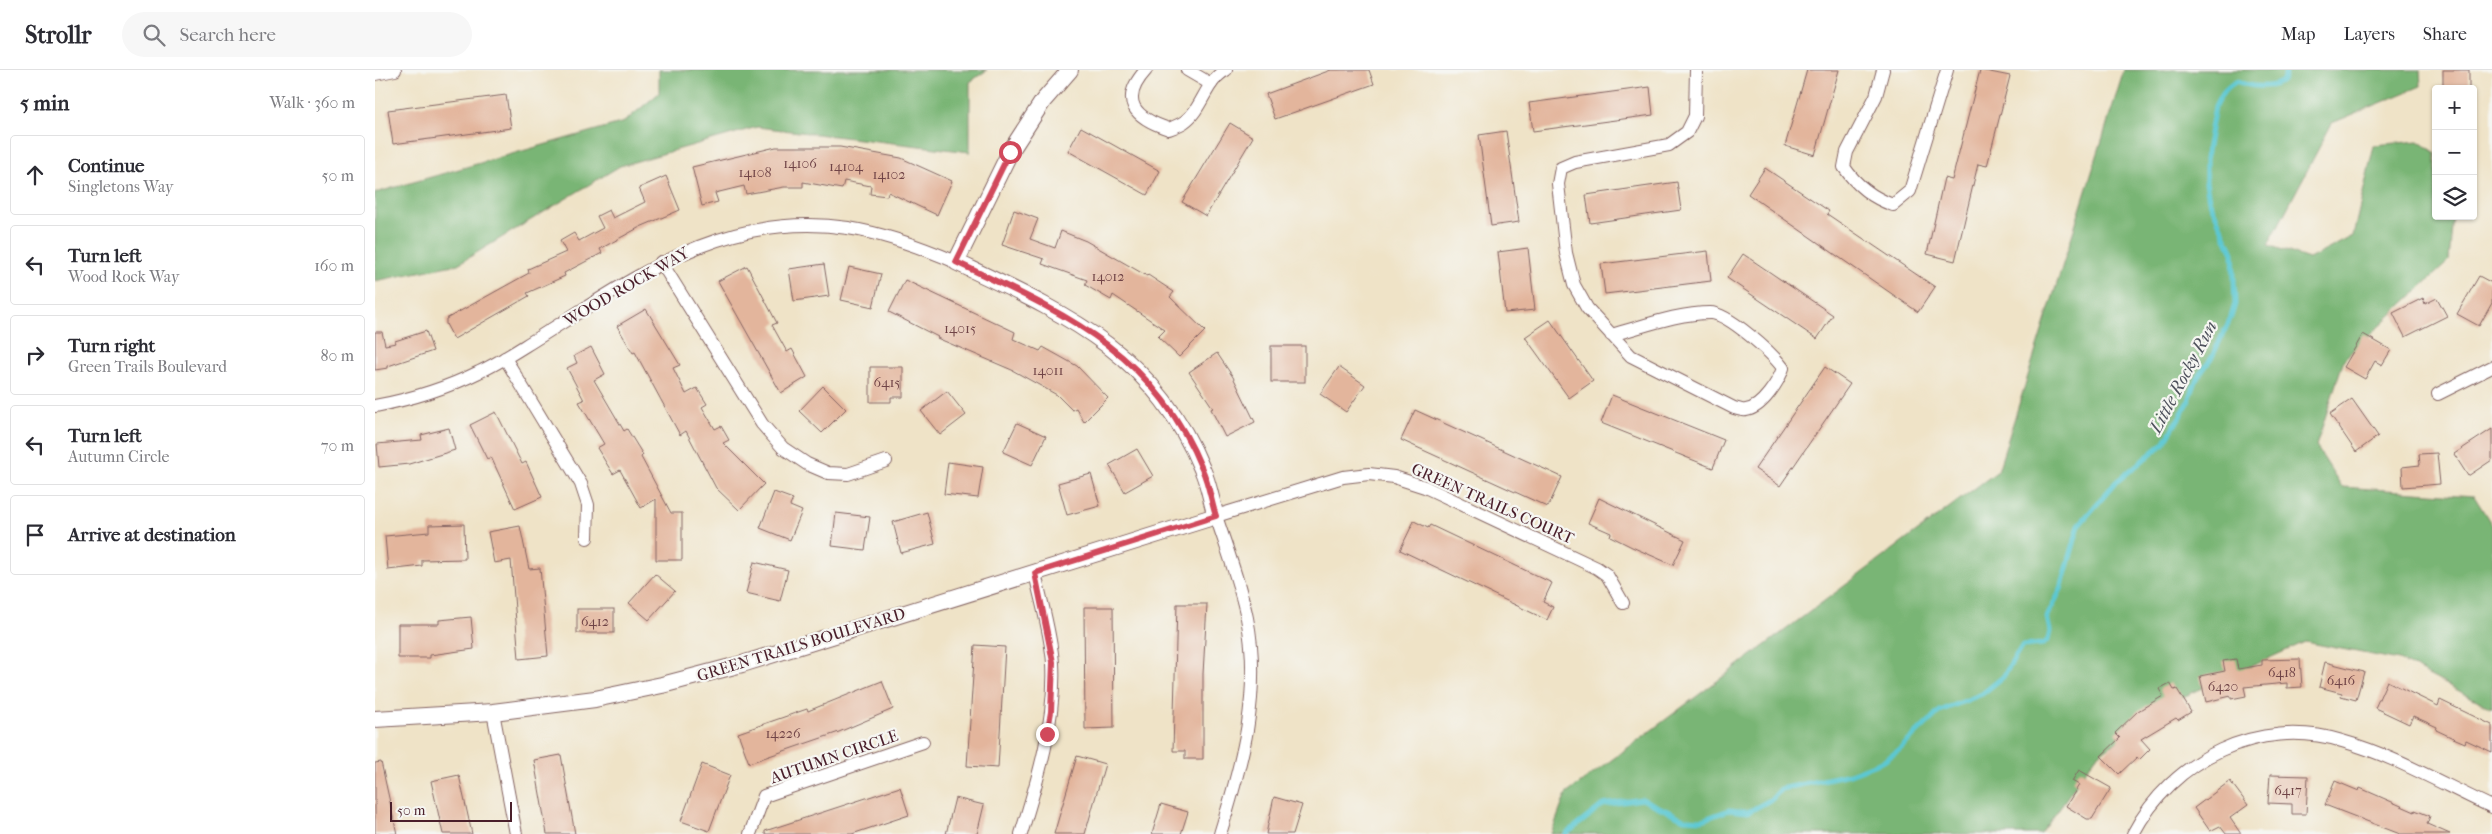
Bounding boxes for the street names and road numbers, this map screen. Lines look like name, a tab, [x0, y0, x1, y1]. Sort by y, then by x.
street label: WOOD ROCK WAY	[559, 242, 693, 330]
street label: GREEN TRAILS COURT	[1409, 459, 1577, 548]
street label: GREEN TRAILS BOULEVARD	[695, 604, 908, 685]
street label: AUTUMN CIRCLE	[767, 726, 901, 788]

